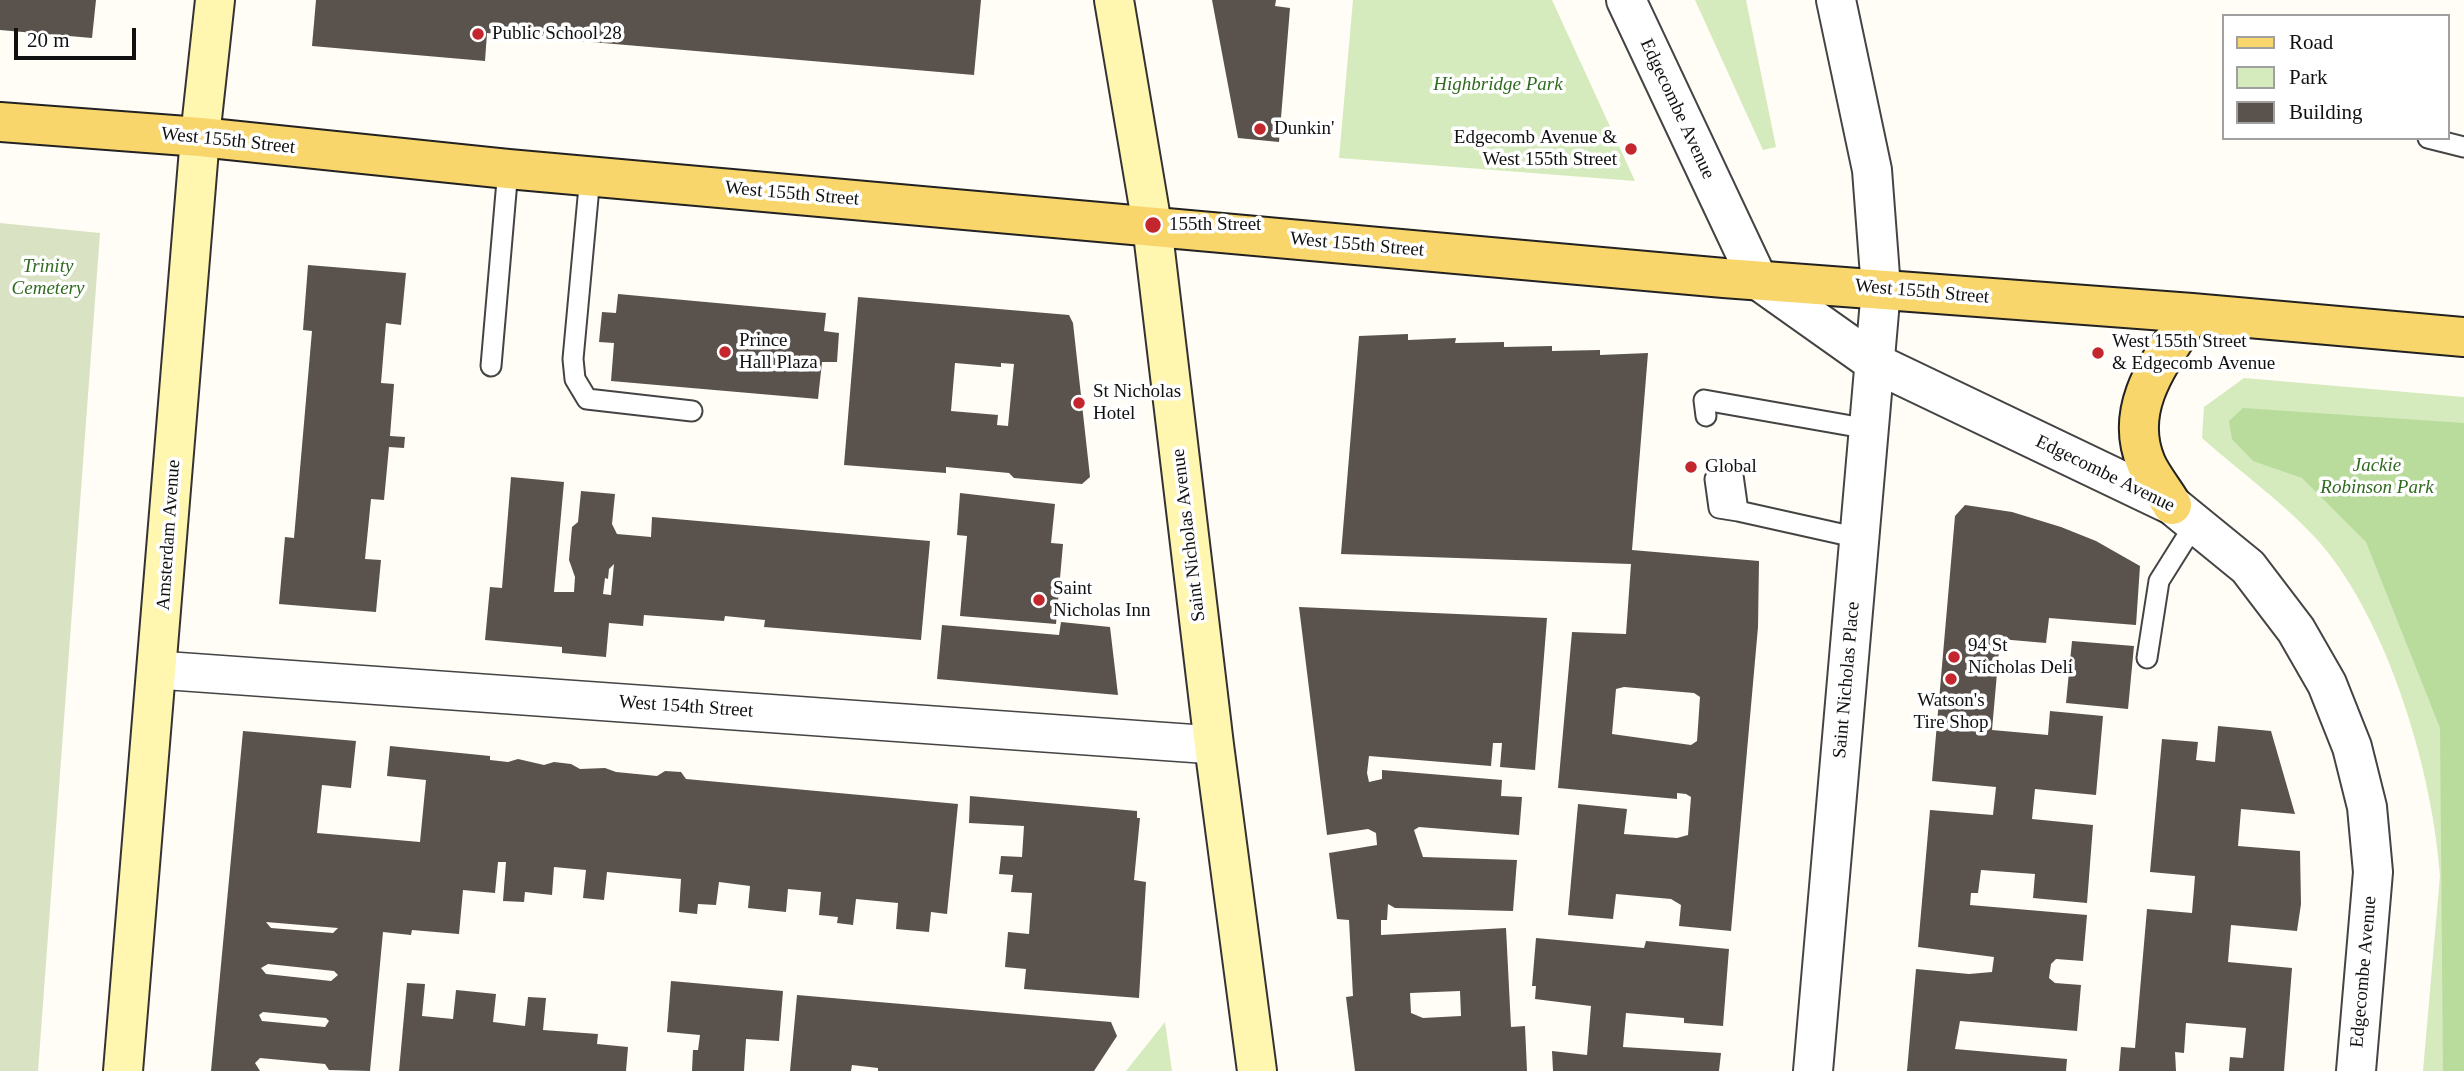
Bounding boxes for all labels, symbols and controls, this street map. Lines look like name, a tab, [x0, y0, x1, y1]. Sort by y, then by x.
scale bar	[18, 14, 140, 58]
legend	[2222, 14, 2450, 140]
place label: Public School 28	[492, 23, 622, 45]
marker: Public School 28	[470, 26, 486, 42]
text: 20 m	[27, 28, 70, 52]
text: Road	[2289, 30, 2333, 54]
street label: Edgecombe Avenue	[1635, 35, 1719, 183]
text: Park	[2289, 65, 2328, 89]
park label: Highbridge Park	[1433, 74, 1563, 96]
text: Building	[2289, 100, 2363, 124]
place label: Dunkin'	[1274, 118, 1334, 140]
marker: Dunkin'	[1252, 121, 1268, 137]
street label: West 155th Street	[160, 123, 296, 159]
place label: Edgecomb Avenue & West 155th Street	[1454, 127, 1617, 171]
marker: Edgecomb Avenue & West 155th Street	[1623, 141, 1639, 157]
street label: West 155th Street	[724, 177, 860, 211]
place label: 155th Street	[1169, 214, 1261, 236]
marker: 155th Street	[1143, 215, 1163, 235]
street label: West 155th Street	[1289, 228, 1425, 262]
park label: Trinity Cemetery	[12, 256, 84, 300]
street label: West 155th Street	[1854, 275, 1990, 309]
place label: Prince Hall Plaza	[739, 330, 818, 374]
place label: West 155th Street & Edgecomb Avenue	[2112, 331, 2275, 375]
marker: Prince Hall Plaza	[717, 344, 733, 360]
marker: West 155th Street & Edgecomb Avenue	[2090, 345, 2106, 361]
place label: St Nicholas Hotel	[1093, 381, 1181, 425]
marker: St Nicholas Hotel	[1071, 395, 1087, 411]
street label: Edgecombe Avenue	[2032, 430, 2178, 518]
street label: Saint Nicholas Avenue	[1167, 447, 1211, 623]
park label: Jackie Robinson Park	[2320, 455, 2434, 499]
place label: Global	[1705, 456, 1757, 478]
street label: Amsterdam Avenue	[152, 459, 186, 611]
marker: Global	[1683, 459, 1699, 475]
place label: Saint Nicholas Inn	[1053, 578, 1151, 622]
marker: Saint Nicholas Inn	[1031, 592, 1047, 608]
street label: Saint Nicholas Place	[1829, 601, 1865, 759]
place label: 94 St Nicholas Deli	[1968, 635, 2073, 679]
marker: 94 St Nicholas Deli	[1946, 649, 1962, 665]
marker: Watson's Tire Shop	[1943, 671, 1959, 687]
place label: Watson's Tire Shop	[1914, 690, 1988, 734]
street label: West 154th Street	[618, 691, 754, 723]
street label: Edgecombe Avenue	[2346, 895, 2382, 1049]

